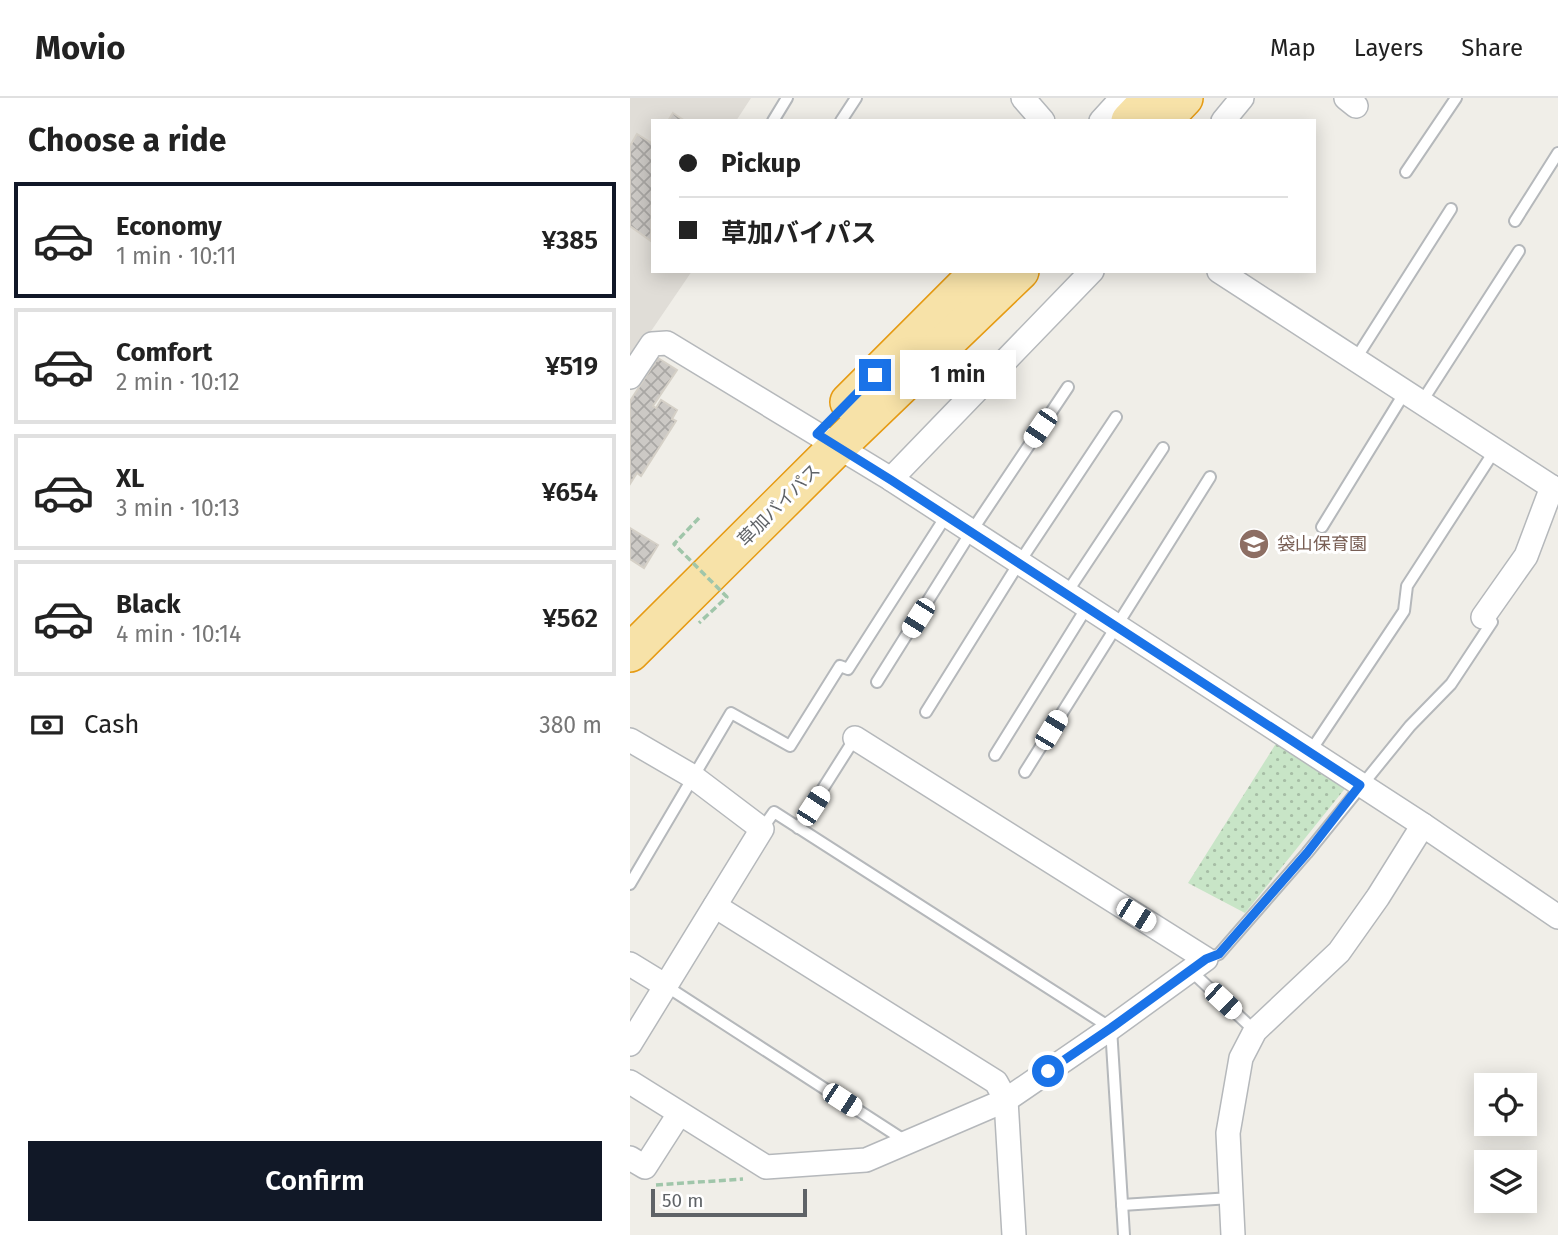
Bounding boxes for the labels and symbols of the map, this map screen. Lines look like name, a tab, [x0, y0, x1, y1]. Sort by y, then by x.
callout: 1 min	[900, 350, 1015, 400]
route end	[859, 359, 891, 391]
car	[1020, 405, 1061, 451]
street label: 草加バイパス	[733, 459, 825, 551]
school or university icon: 袋山保育園	[1237, 527, 1271, 561]
place label: 袋山保育園	[1277, 533, 1367, 555]
car	[898, 595, 939, 641]
car	[1032, 707, 1071, 753]
car	[793, 783, 834, 829]
car	[1113, 895, 1160, 935]
car	[1201, 979, 1246, 1023]
route start	[1032, 1055, 1064, 1087]
car	[819, 1080, 866, 1120]
scale bar	[651, 1186, 807, 1218]

